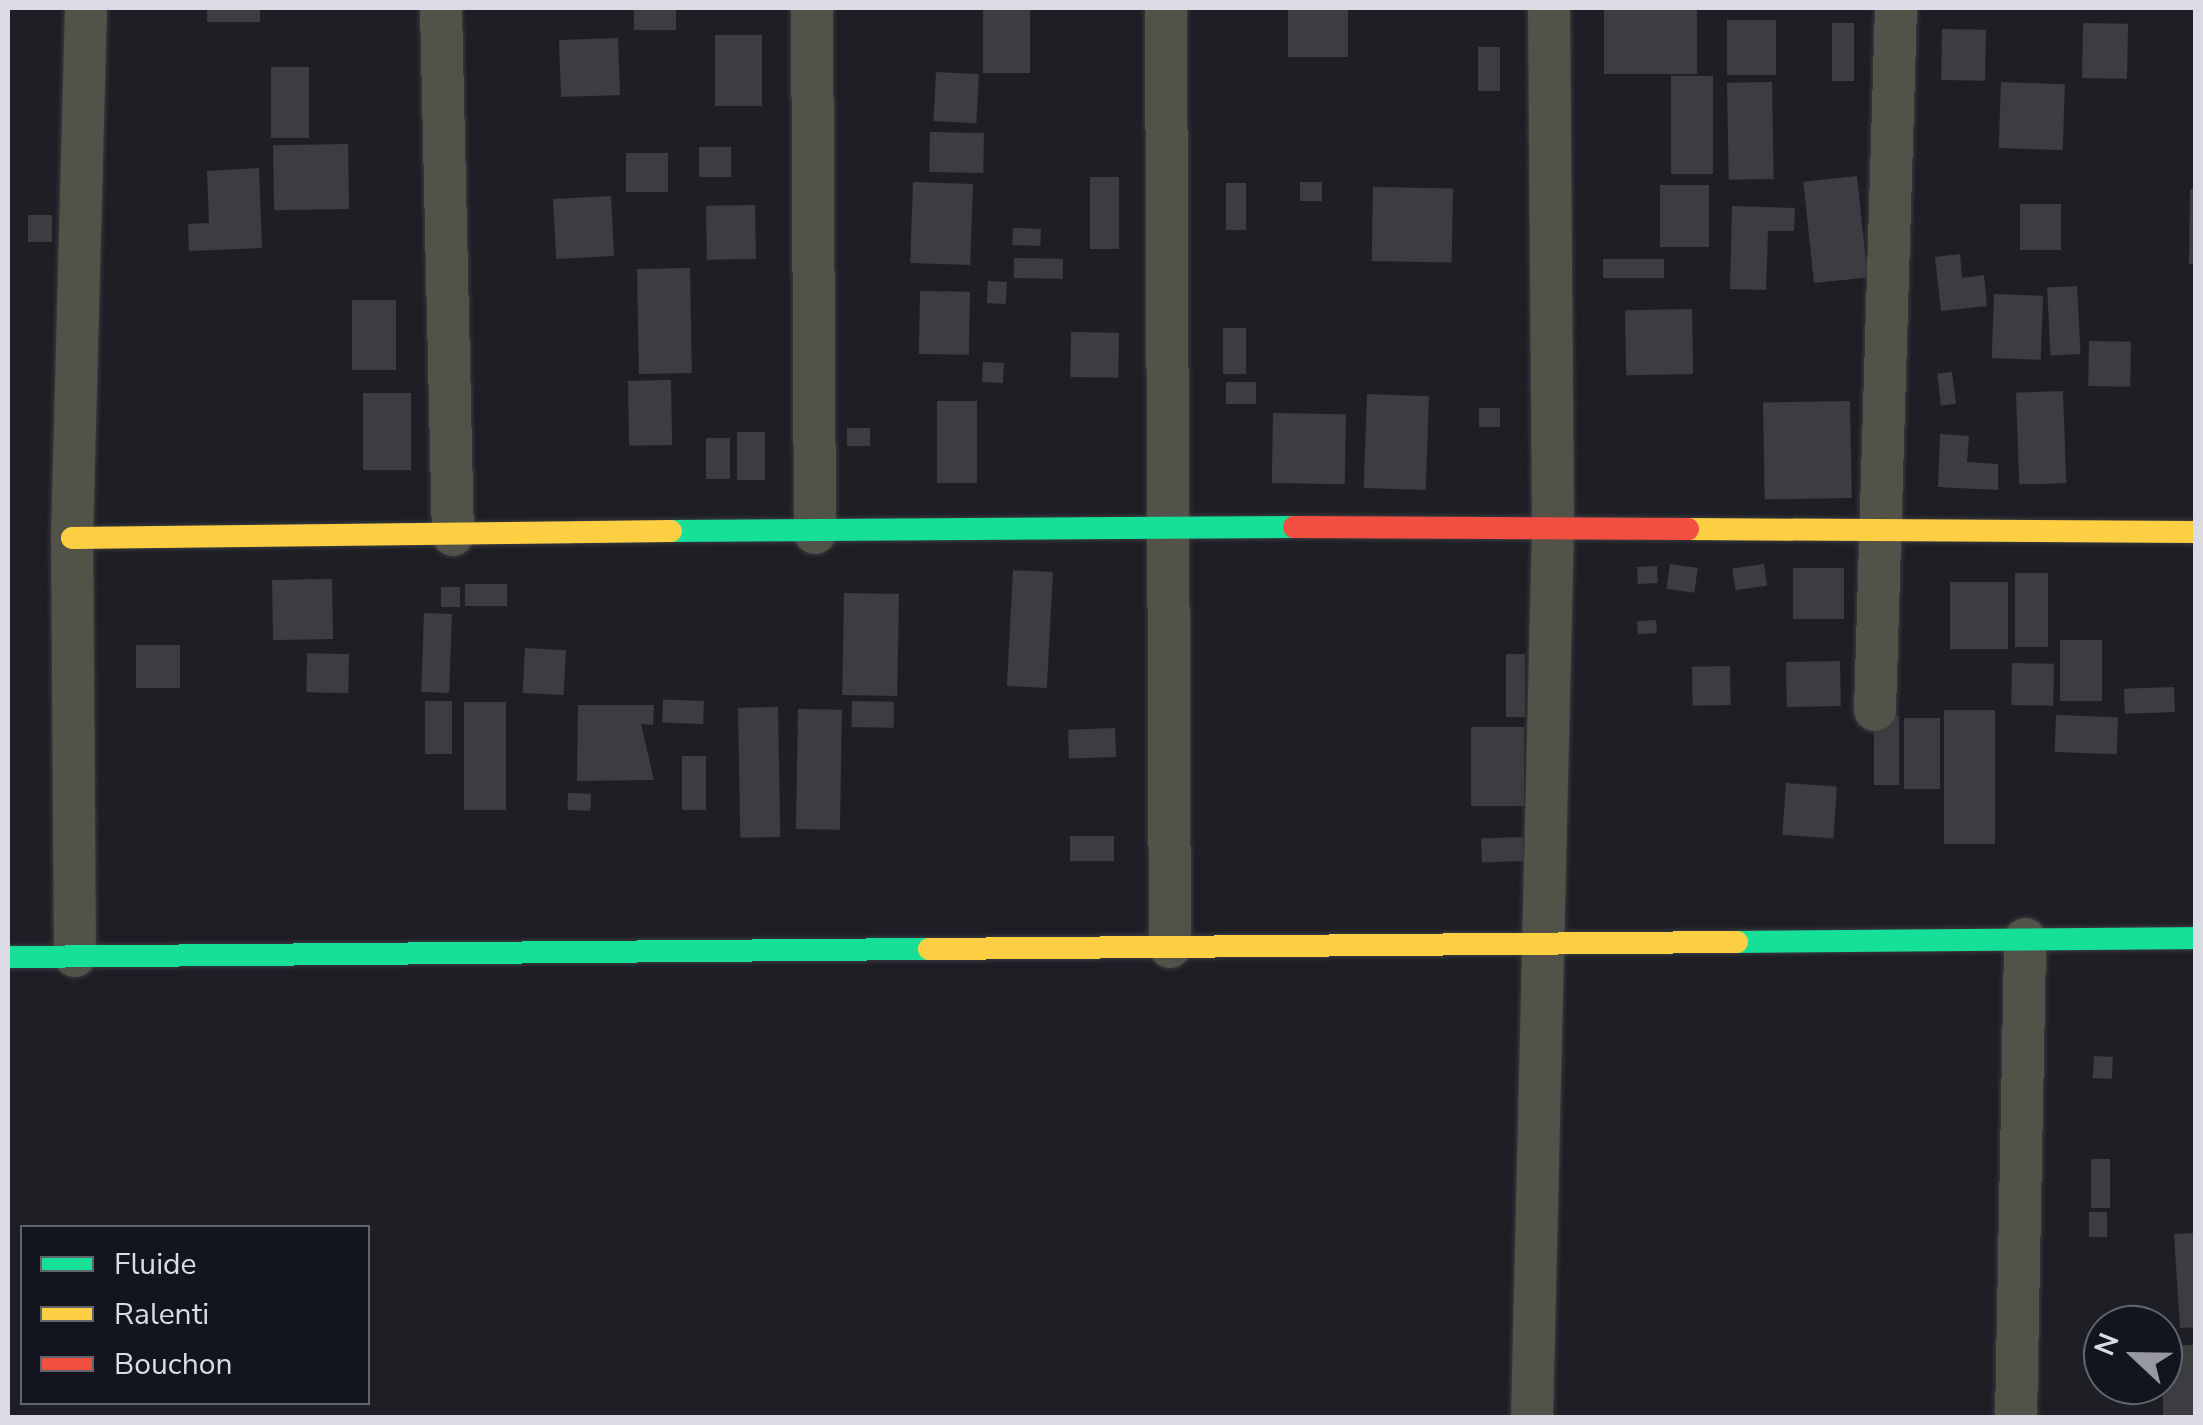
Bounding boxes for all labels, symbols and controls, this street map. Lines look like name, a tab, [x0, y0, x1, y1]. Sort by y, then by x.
legend	[20, 1225, 370, 1405]
text: Fluide	[114, 1244, 197, 1285]
text: Ralenti	[114, 1294, 209, 1335]
north arrow	[2083, 1305, 2183, 1405]
text: N	[2085, 1328, 2129, 1361]
text: Bouchon	[114, 1344, 232, 1385]

